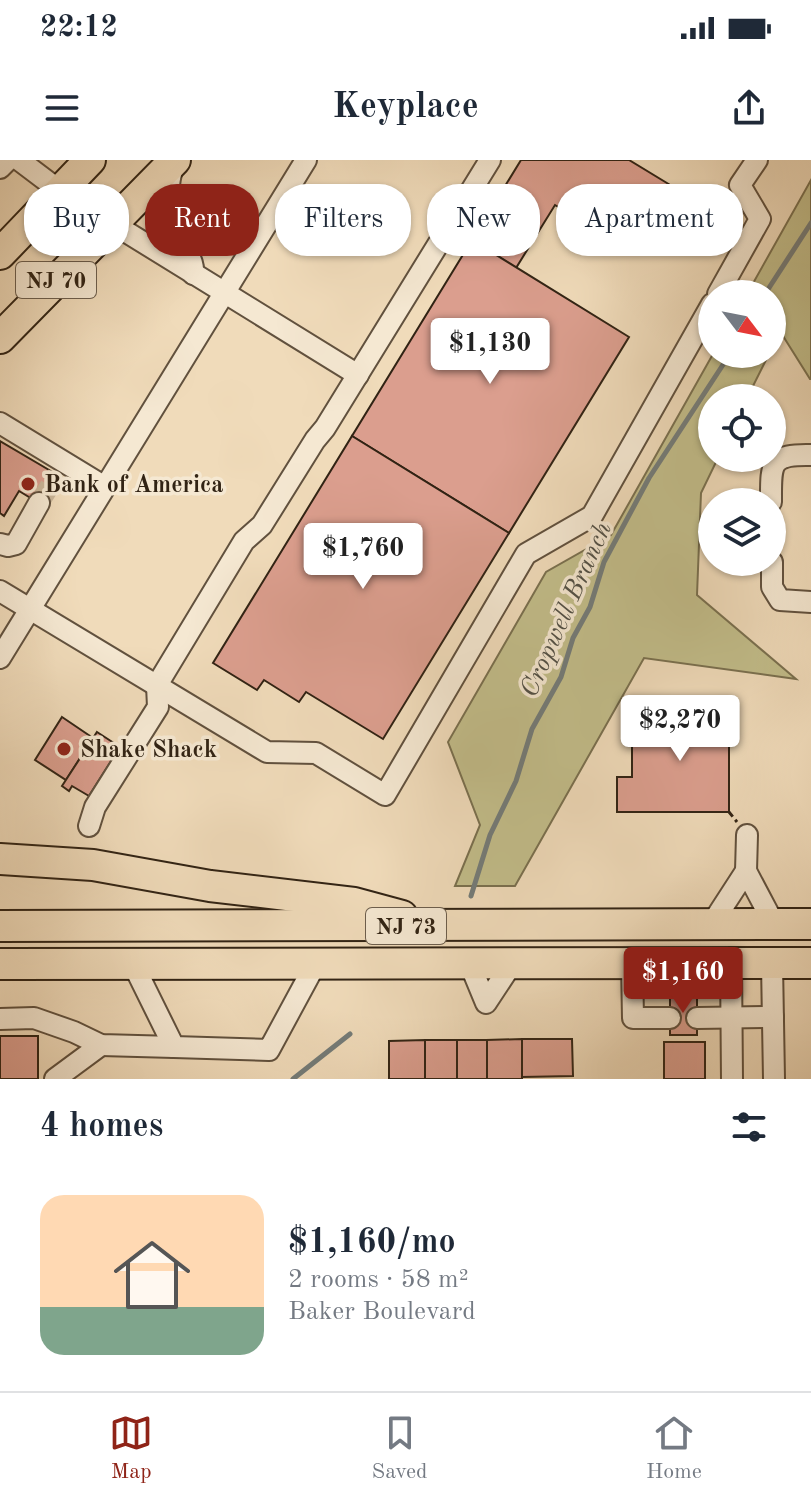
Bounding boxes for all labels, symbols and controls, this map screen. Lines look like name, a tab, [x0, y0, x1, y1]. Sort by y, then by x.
text: 22:12	[40, 13, 118, 43]
icon: menu	[40, 86, 84, 130]
icon: share	[727, 86, 771, 130]
text: Keyplace	[332, 90, 479, 126]
chip: Buy	[24, 184, 129, 256]
chip: Rent	[145, 184, 259, 256]
chip: Filters	[275, 184, 411, 256]
chip: New	[427, 184, 540, 256]
chip: Apartment	[556, 184, 743, 256]
road number: NJ 70	[16, 262, 96, 298]
north arrow	[698, 280, 786, 368]
map controls	[698, 280, 786, 576]
pin: $1,130	[425, 318, 555, 386]
text: $1,130	[449, 331, 531, 357]
button: locate	[698, 384, 786, 472]
place label: Bank of America	[44, 474, 224, 498]
marker: Bank of America	[19, 475, 37, 493]
button: layers	[698, 488, 786, 576]
water label: Cropwell Branch	[517, 518, 617, 701]
pin: $1,760	[298, 523, 428, 591]
text: $1,760	[322, 536, 404, 562]
pin: $2,270	[615, 695, 745, 763]
text: $2,270	[639, 708, 721, 734]
place label: Shake Shack	[80, 739, 217, 763]
marker: Shake Shack	[55, 740, 73, 758]
road number: NJ 73	[366, 908, 446, 944]
pin: $1,160	[618, 947, 748, 1015]
text: $1,160	[642, 960, 724, 986]
icon: filters	[727, 1105, 771, 1149]
text: 4 homes	[40, 1110, 163, 1144]
text: $1,160/mo	[288, 1226, 456, 1260]
icon: home	[104, 1227, 200, 1323]
text: 2 rooms · 58 m²	[288, 1267, 469, 1293]
text: Baker Boulevard	[288, 1299, 476, 1325]
tab: Map	[109, 1411, 153, 1486]
tab: Saved	[372, 1411, 428, 1486]
tab: Home	[646, 1411, 702, 1486]

